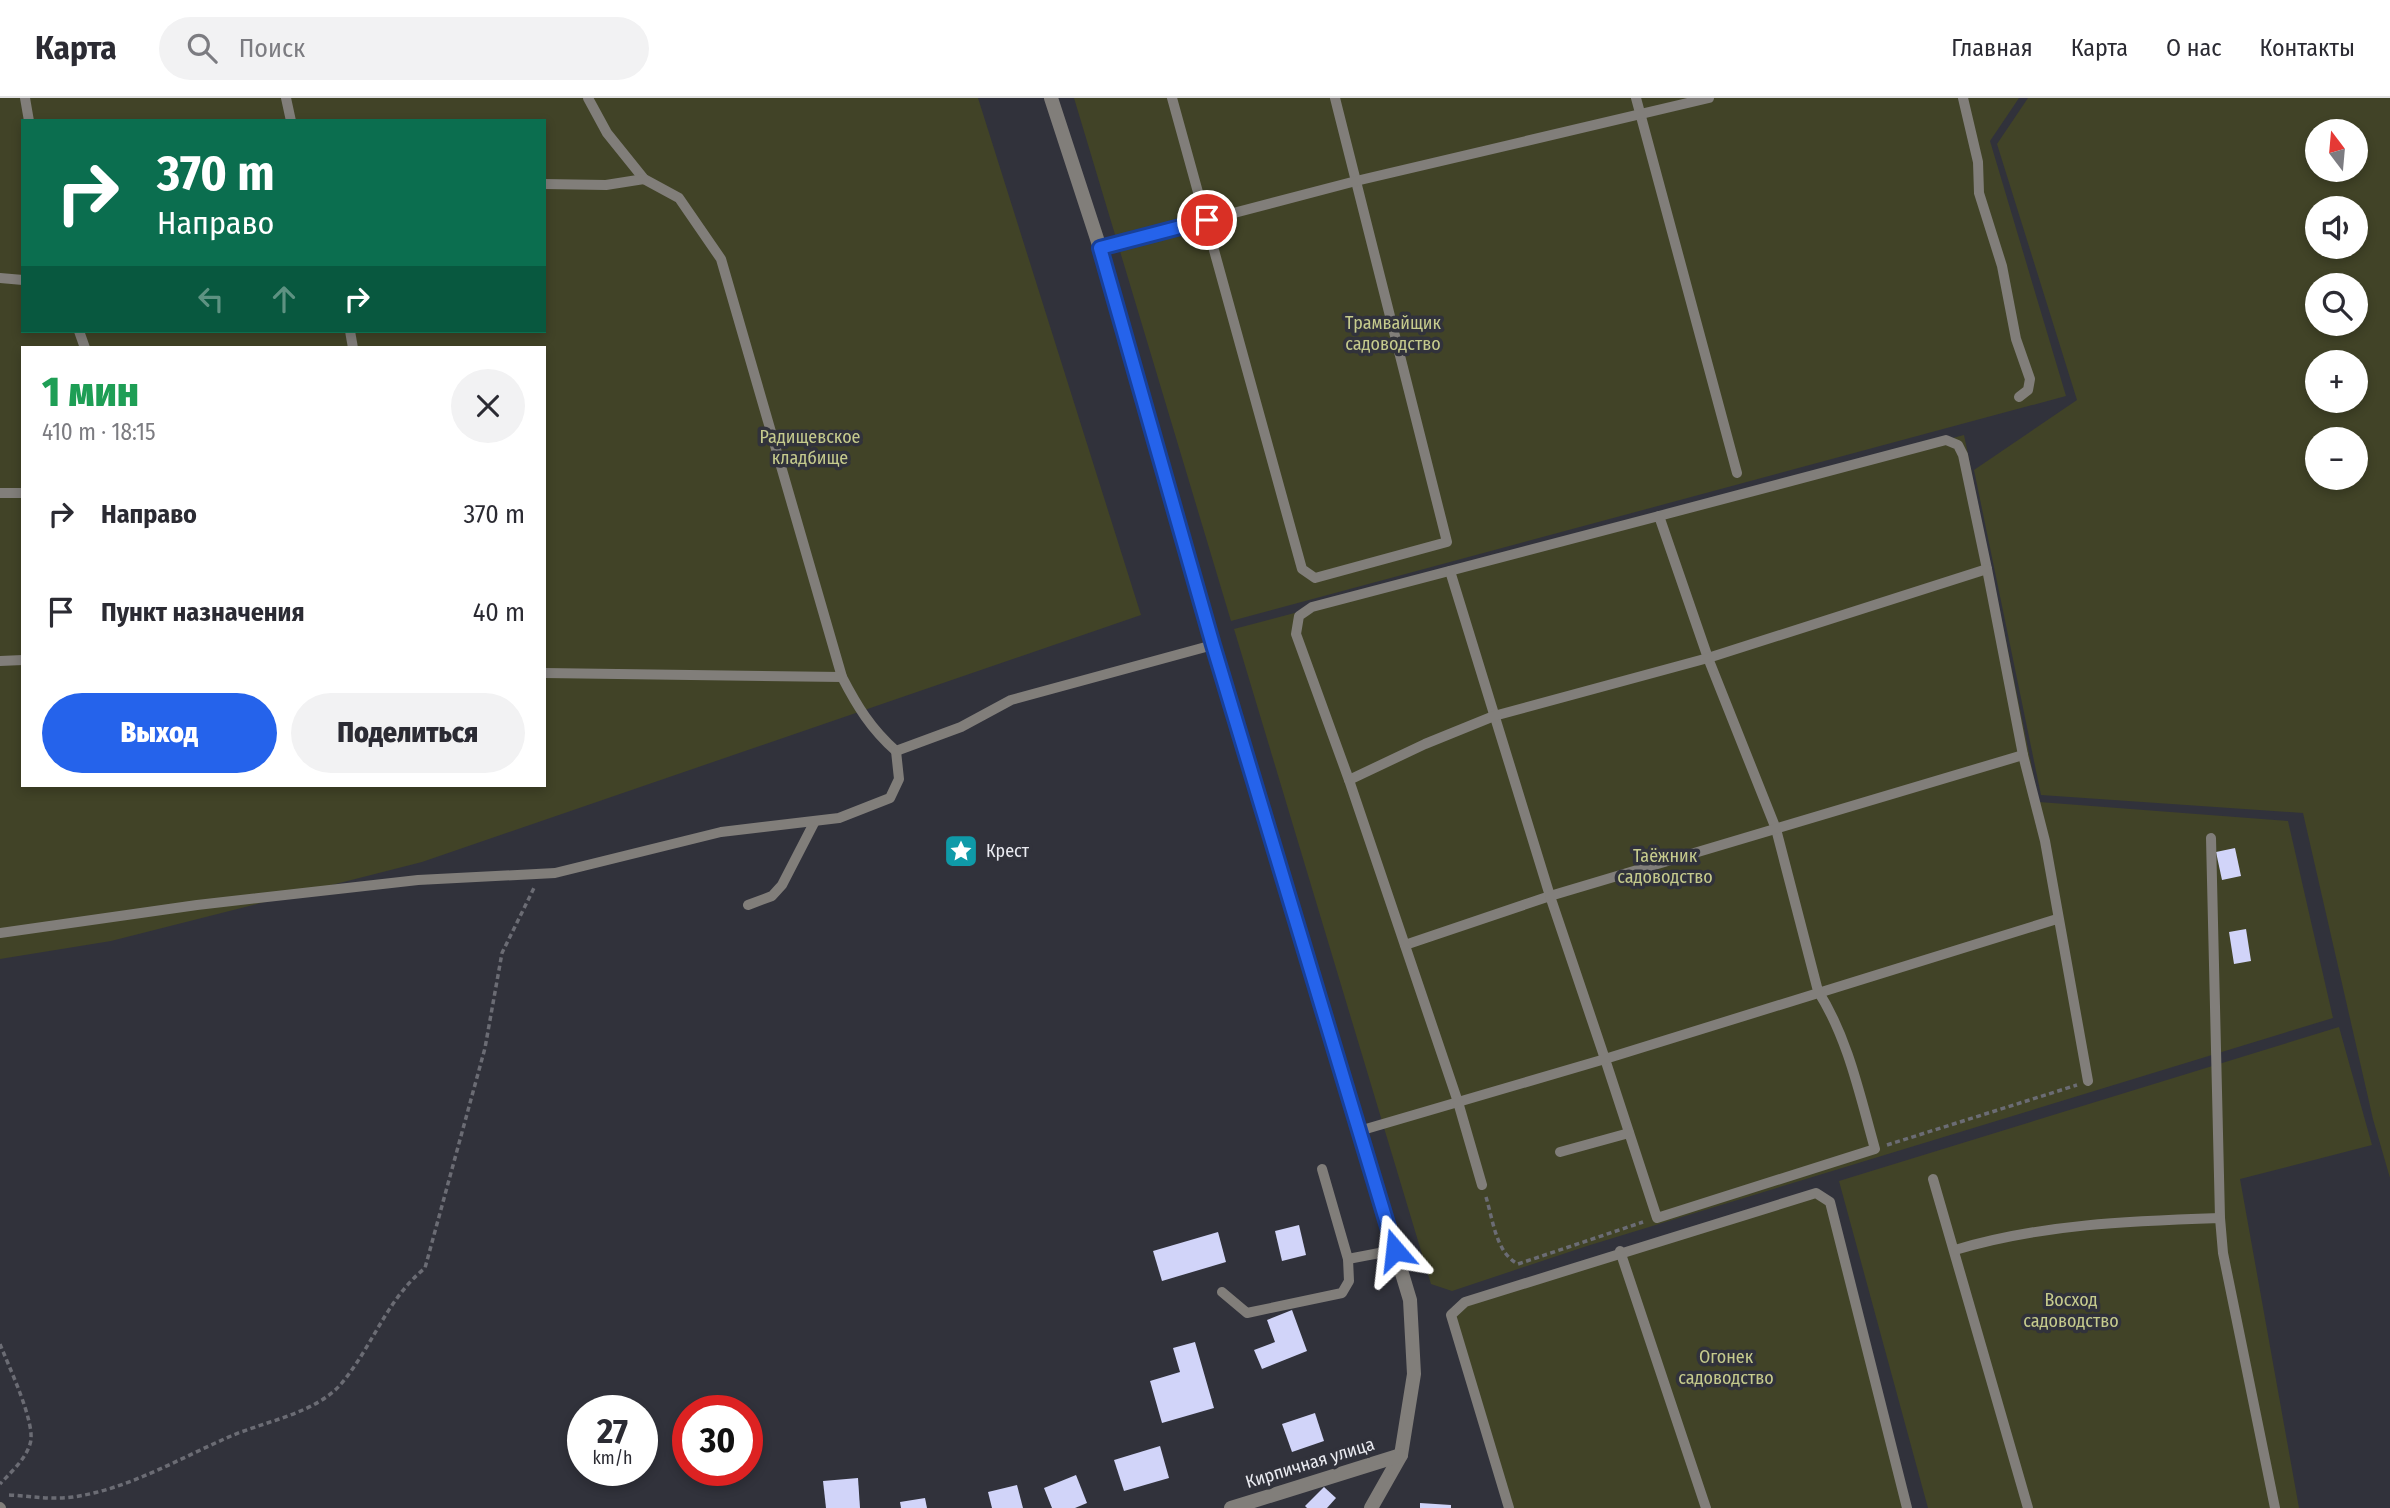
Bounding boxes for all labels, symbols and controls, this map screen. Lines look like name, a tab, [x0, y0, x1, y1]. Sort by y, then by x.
search box	[159, 17, 649, 80]
text: Карта	[35, 28, 117, 68]
icon: search	[183, 29, 221, 67]
text: Поиск	[239, 33, 305, 64]
text: Главная	[1951, 34, 2033, 62]
text: Карта	[2071, 34, 2128, 62]
text: О нас	[2166, 34, 2221, 62]
text: Контакты	[2259, 34, 2355, 62]
north arrow	[2305, 119, 2368, 182]
map controls	[2305, 119, 2368, 490]
text: 370 m	[157, 144, 275, 203]
icon: right	[42, 147, 133, 238]
pin	[1177, 190, 1237, 250]
button: sound	[2305, 196, 2368, 259]
icon: arrive	[1188, 201, 1226, 239]
text: Направо	[157, 204, 274, 242]
button: search	[2305, 273, 2368, 336]
icon: left	[192, 280, 230, 318]
icon: ahead	[265, 280, 303, 318]
icon: right	[338, 280, 376, 318]
park label: Трамвайщик садоводство	[1345, 312, 1442, 355]
button: +	[2305, 350, 2368, 413]
text: 1 мин	[42, 367, 139, 417]
button: close	[451, 369, 525, 443]
text: 410 m · 18:15	[42, 418, 156, 446]
park label: Радищевское кладбище	[759, 426, 861, 469]
button: −	[2305, 427, 2368, 490]
icon: right	[42, 495, 80, 533]
text: Направо	[101, 499, 197, 530]
text: 370 m	[464, 499, 525, 530]
icon: arrive	[42, 593, 80, 631]
text: Пункт назначения	[101, 597, 305, 628]
text: 40 m	[473, 597, 525, 628]
button: Выход	[42, 693, 277, 773]
button: Поделиться	[291, 693, 525, 773]
place icon: Крест	[942, 832, 980, 870]
place label: Крест	[986, 840, 1030, 862]
park label: Таёжник садоводство	[1617, 845, 1713, 888]
position arrow	[1358, 1213, 1432, 1287]
park label: Восход садоводство	[2023, 1289, 2119, 1332]
park label: Огонек садоводство	[1678, 1346, 1774, 1389]
speed limit sign: 30	[672, 1395, 763, 1486]
text: 27	[597, 1410, 628, 1452]
street label: Кирпичная улица	[1243, 1433, 1377, 1493]
text: km/h	[592, 1447, 633, 1469]

